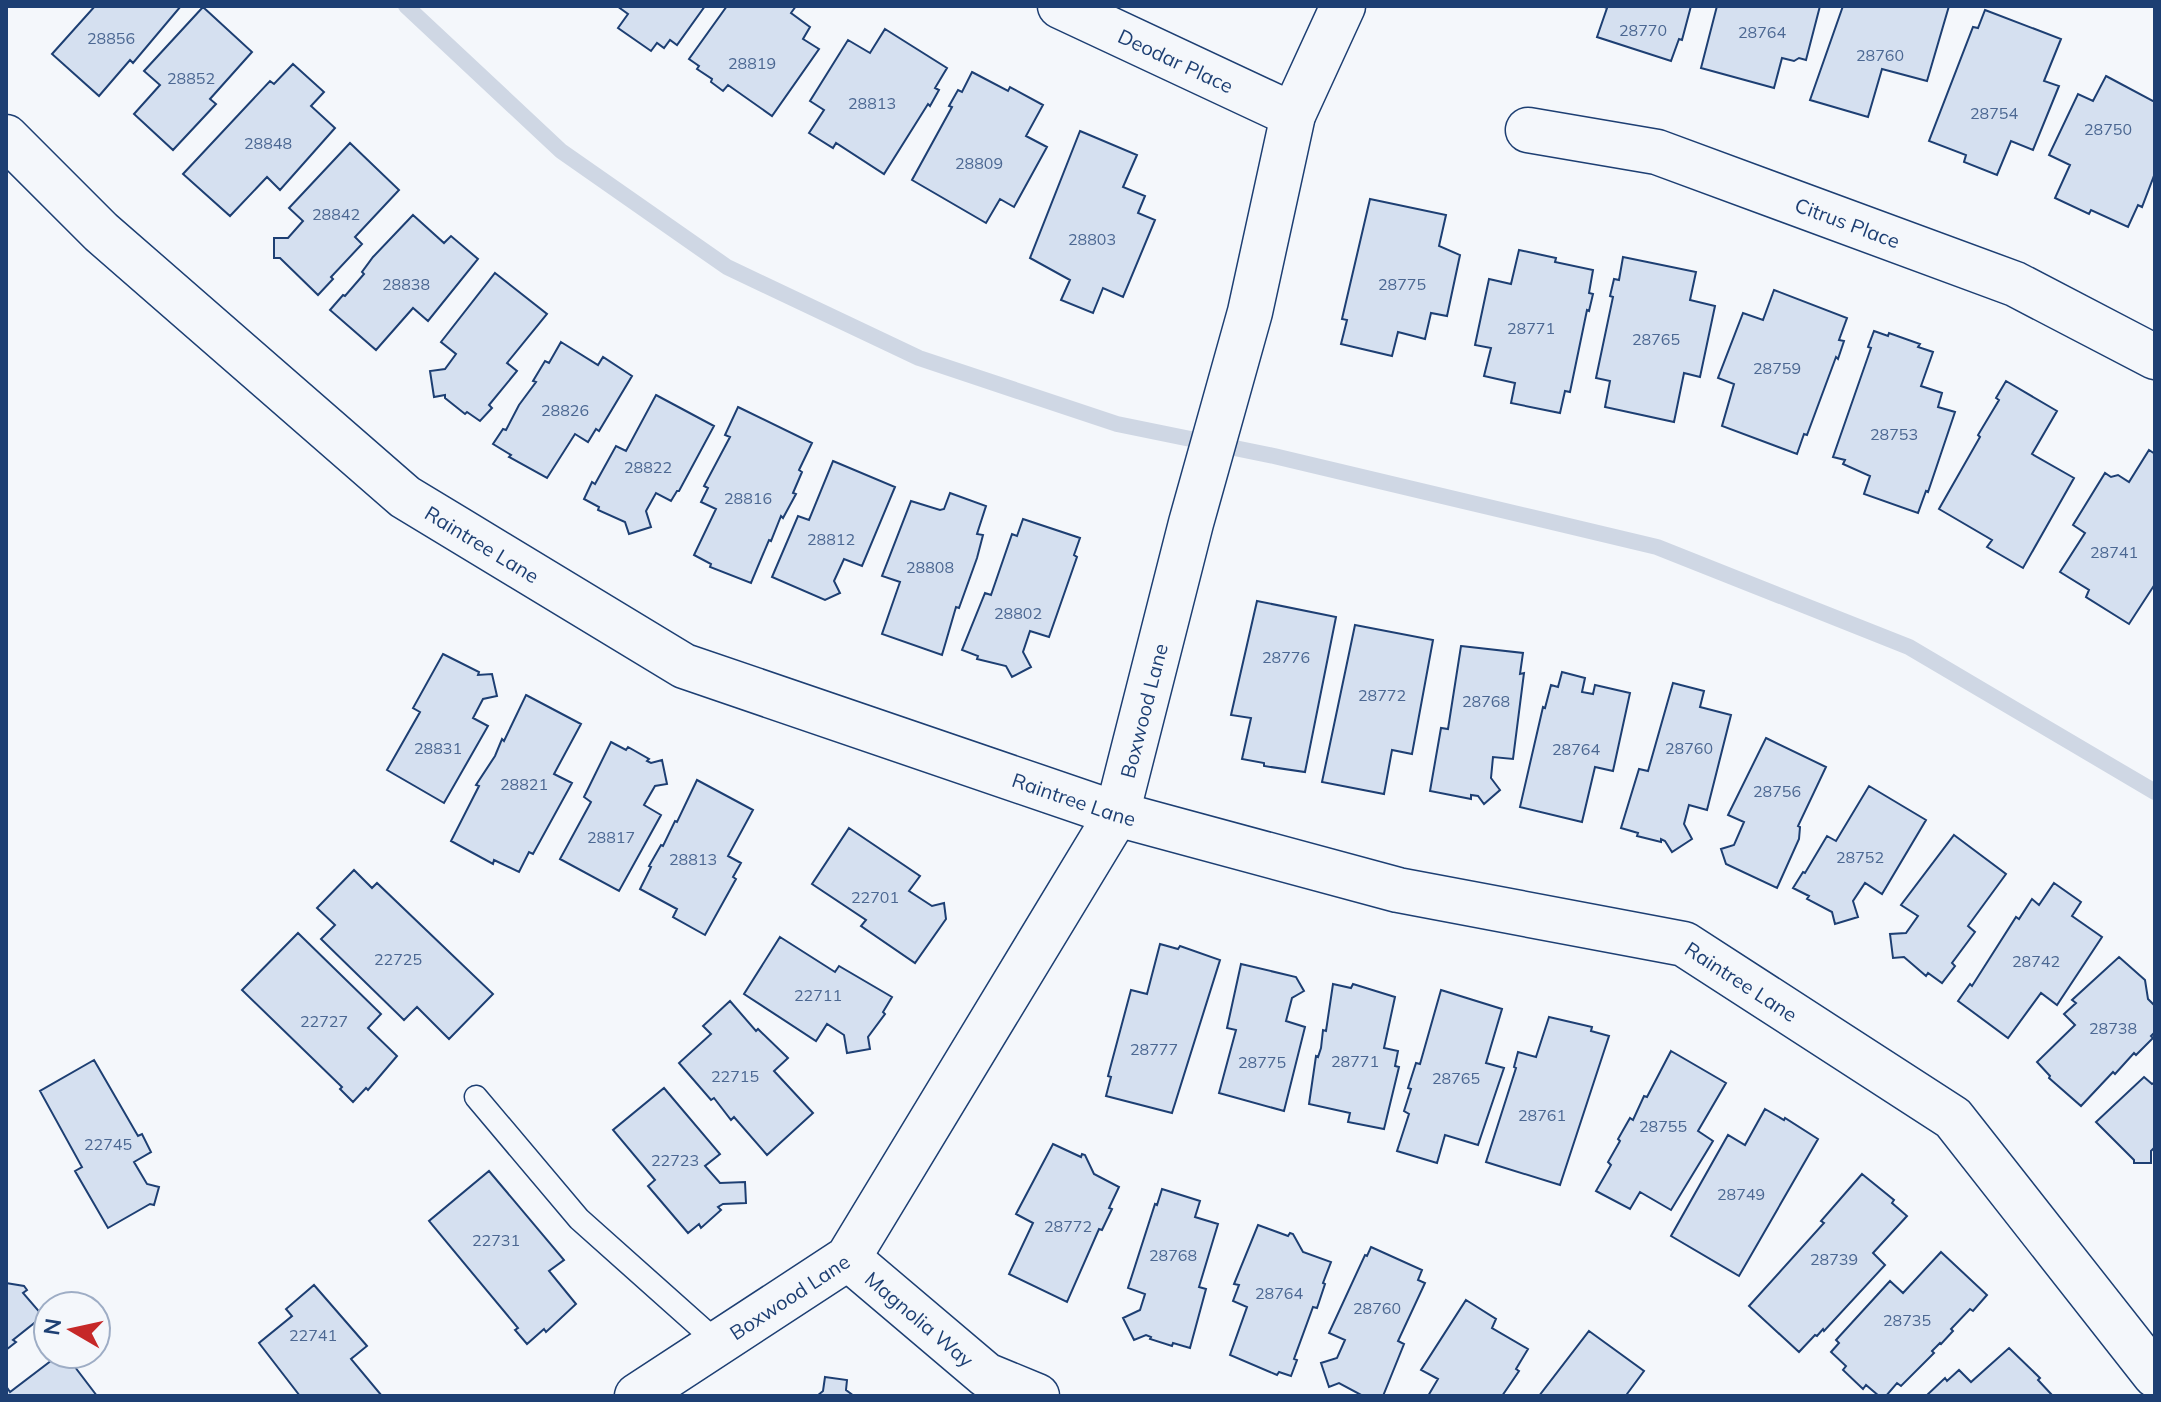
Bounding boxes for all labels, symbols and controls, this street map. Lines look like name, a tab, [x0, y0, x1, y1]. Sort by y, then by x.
house number: 28770	[1619, 20, 1667, 40]
house number: 28764	[1738, 22, 1786, 42]
street label: Deodar Place	[1114, 23, 1237, 98]
house number: 28856	[87, 28, 135, 48]
house number: 28760	[1856, 45, 1904, 65]
house number: 28819	[728, 53, 776, 73]
house number: 28852	[167, 68, 215, 88]
house number: 28813	[848, 93, 896, 113]
house number: 28754	[1970, 103, 2018, 123]
house number: 28750	[2084, 119, 2132, 139]
house number: 28848	[244, 133, 292, 153]
house number: 28809	[955, 153, 1003, 173]
street label: Citrus Place	[1792, 192, 1903, 253]
house number: 28842	[312, 204, 360, 224]
house number: 28803	[1068, 229, 1116, 249]
house number: 28838	[382, 274, 430, 294]
house number: 28775	[1378, 274, 1426, 294]
house number: 28771	[1507, 318, 1555, 338]
house number: 28765	[1632, 329, 1680, 349]
house number: 28759	[1753, 358, 1801, 378]
house number: 28826	[541, 400, 589, 420]
house number: 28753	[1870, 424, 1918, 444]
house number: 28822	[624, 457, 672, 477]
house number: 28816	[724, 488, 772, 508]
street label: Raintree Lane	[421, 500, 544, 588]
house number: 28812	[807, 529, 855, 549]
house number: 28741	[2090, 542, 2138, 562]
house number: 28808	[906, 557, 954, 577]
house number: 28802	[994, 603, 1042, 623]
street label: Boxwood Lane	[1114, 641, 1172, 781]
house number: 28776	[1262, 647, 1310, 667]
house number: 28772	[1358, 685, 1406, 705]
house number: 28768	[1462, 691, 1510, 711]
house number: 28831	[414, 738, 462, 758]
house number: 28760	[1665, 738, 1713, 758]
house number: 28764	[1552, 739, 1600, 759]
street label: Raintree Lane	[1009, 767, 1139, 831]
house number: 28821	[500, 774, 548, 794]
house number: 28756	[1753, 781, 1801, 801]
house number: 28817	[587, 827, 635, 847]
house number: 28752	[1836, 847, 1884, 867]
house number: 28813	[669, 849, 717, 869]
house number: 22701	[851, 887, 899, 907]
street label: Raintree Lane	[1681, 936, 1802, 1027]
house number: 22725	[374, 949, 422, 969]
house number: 28742	[2012, 951, 2060, 971]
house number: 22711	[794, 985, 842, 1005]
house number: 22727	[300, 1011, 348, 1031]
house number: 28738	[2089, 1018, 2137, 1038]
house number: 28777	[1130, 1039, 1178, 1059]
house number: 28771	[1331, 1051, 1379, 1071]
house number: 28775	[1238, 1052, 1286, 1072]
house number: 22715	[711, 1066, 759, 1086]
house number: 28765	[1432, 1068, 1480, 1088]
house number: 28761	[1518, 1105, 1566, 1125]
house number: 28755	[1639, 1116, 1687, 1136]
house number: 22745	[84, 1134, 132, 1154]
house number: 22723	[651, 1150, 699, 1170]
house number: 28749	[1717, 1184, 1765, 1204]
house number: 28772	[1044, 1216, 1092, 1236]
house number: 22731	[472, 1230, 520, 1250]
house number: 28768	[1149, 1245, 1197, 1265]
street label: Boxwood Lane	[725, 1248, 854, 1345]
house number: 28739	[1810, 1249, 1858, 1269]
street label: Magnolia Way	[860, 1266, 979, 1372]
house number: 28764	[1255, 1283, 1303, 1303]
north arrow	[32, 1290, 112, 1370]
house number: 28760	[1353, 1298, 1401, 1318]
house number: 28735	[1883, 1310, 1931, 1330]
text: N	[37, 1316, 67, 1337]
house number: 22741	[289, 1325, 337, 1345]

